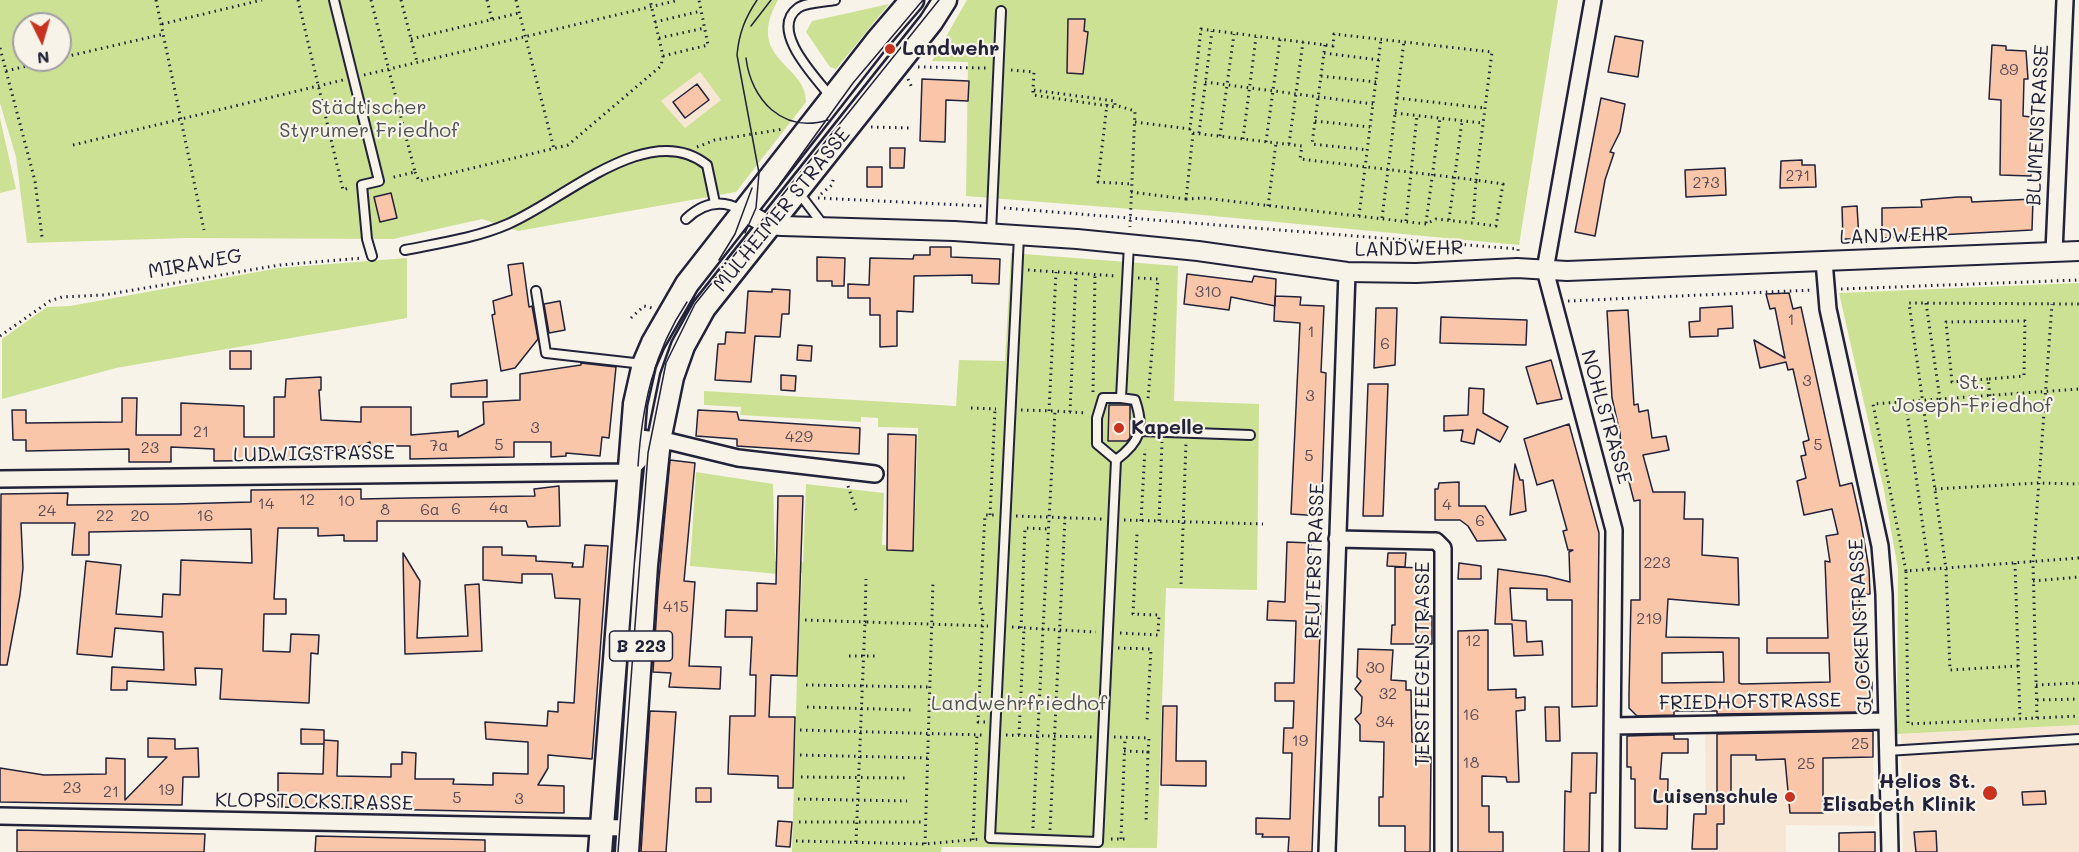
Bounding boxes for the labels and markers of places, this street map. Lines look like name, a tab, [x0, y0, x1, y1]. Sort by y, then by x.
place label: Landwehr	[902, 37, 999, 61]
marker: Landwehr	[883, 42, 897, 56]
place label: Kapelle	[1131, 416, 1204, 440]
marker: Kapelle	[1112, 421, 1126, 435]
place label: Helios St. Elisabeth Klinik	[1822, 770, 1976, 817]
marker: Helios St. Elisabeth Klinik	[1981, 784, 1999, 802]
place label: Luisenschule	[1652, 785, 1778, 809]
marker: Luisenschule	[1783, 790, 1797, 804]

